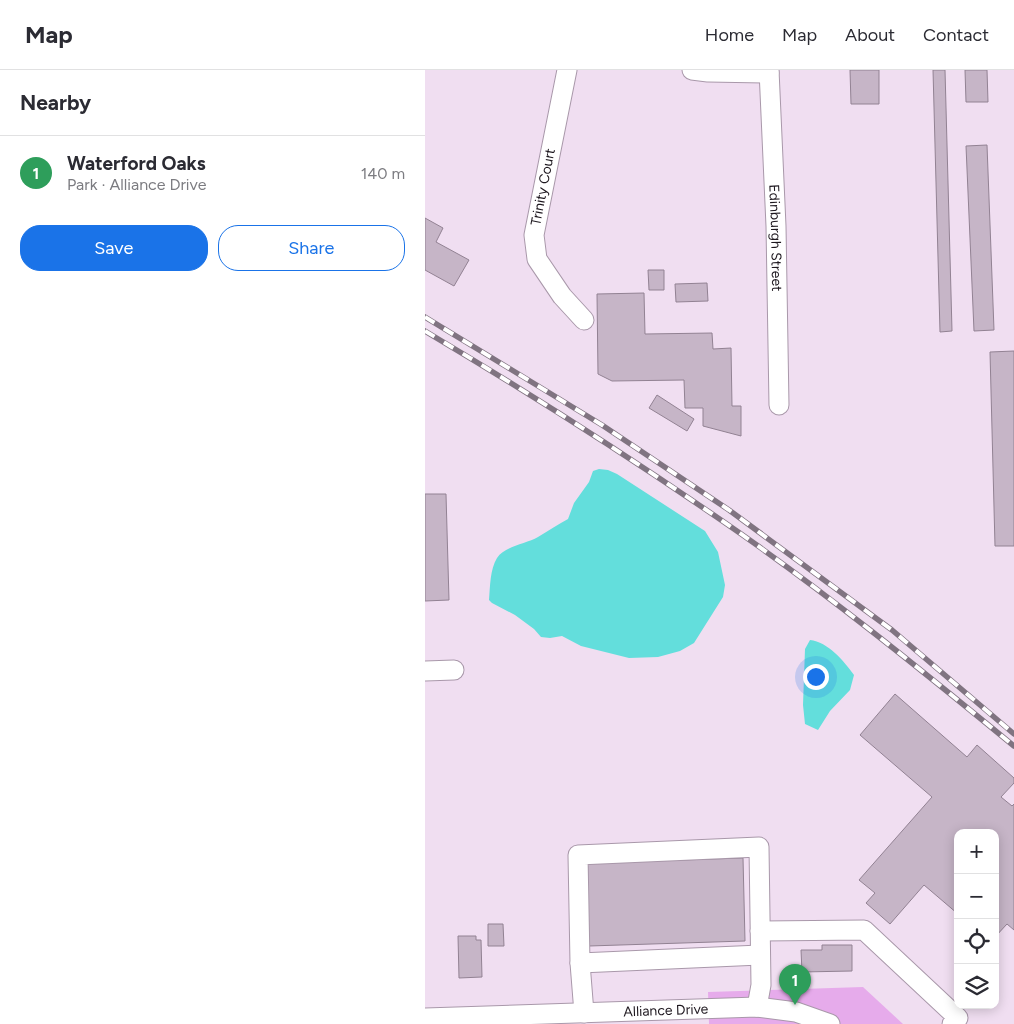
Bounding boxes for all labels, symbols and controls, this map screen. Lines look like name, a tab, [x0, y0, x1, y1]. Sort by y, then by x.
text: Map	[25, 20, 73, 49]
text: Home	[705, 24, 754, 46]
text: Map	[782, 24, 817, 46]
text: About	[845, 24, 895, 46]
text: Contact	[923, 24, 989, 46]
text: Nearby	[20, 90, 91, 115]
street label: Trinity Court	[527, 147, 559, 227]
text: Waterford Oaks	[67, 152, 206, 175]
text: 1	[33, 164, 39, 183]
text: 140 m	[361, 164, 405, 183]
text: Park · Alliance Drive	[67, 175, 206, 194]
street label: Edinburgh Street	[766, 184, 786, 292]
button: Save	[20, 225, 208, 271]
button: Share	[218, 225, 405, 271]
your location	[803, 664, 829, 690]
map controls	[954, 829, 999, 1009]
button: +	[954, 829, 999, 874]
button: −	[954, 874, 999, 919]
button: locate	[954, 919, 999, 964]
pin: 1	[779, 964, 811, 1005]
button: layers	[954, 964, 999, 1009]
street label: Alliance Drive	[623, 1000, 709, 1020]

